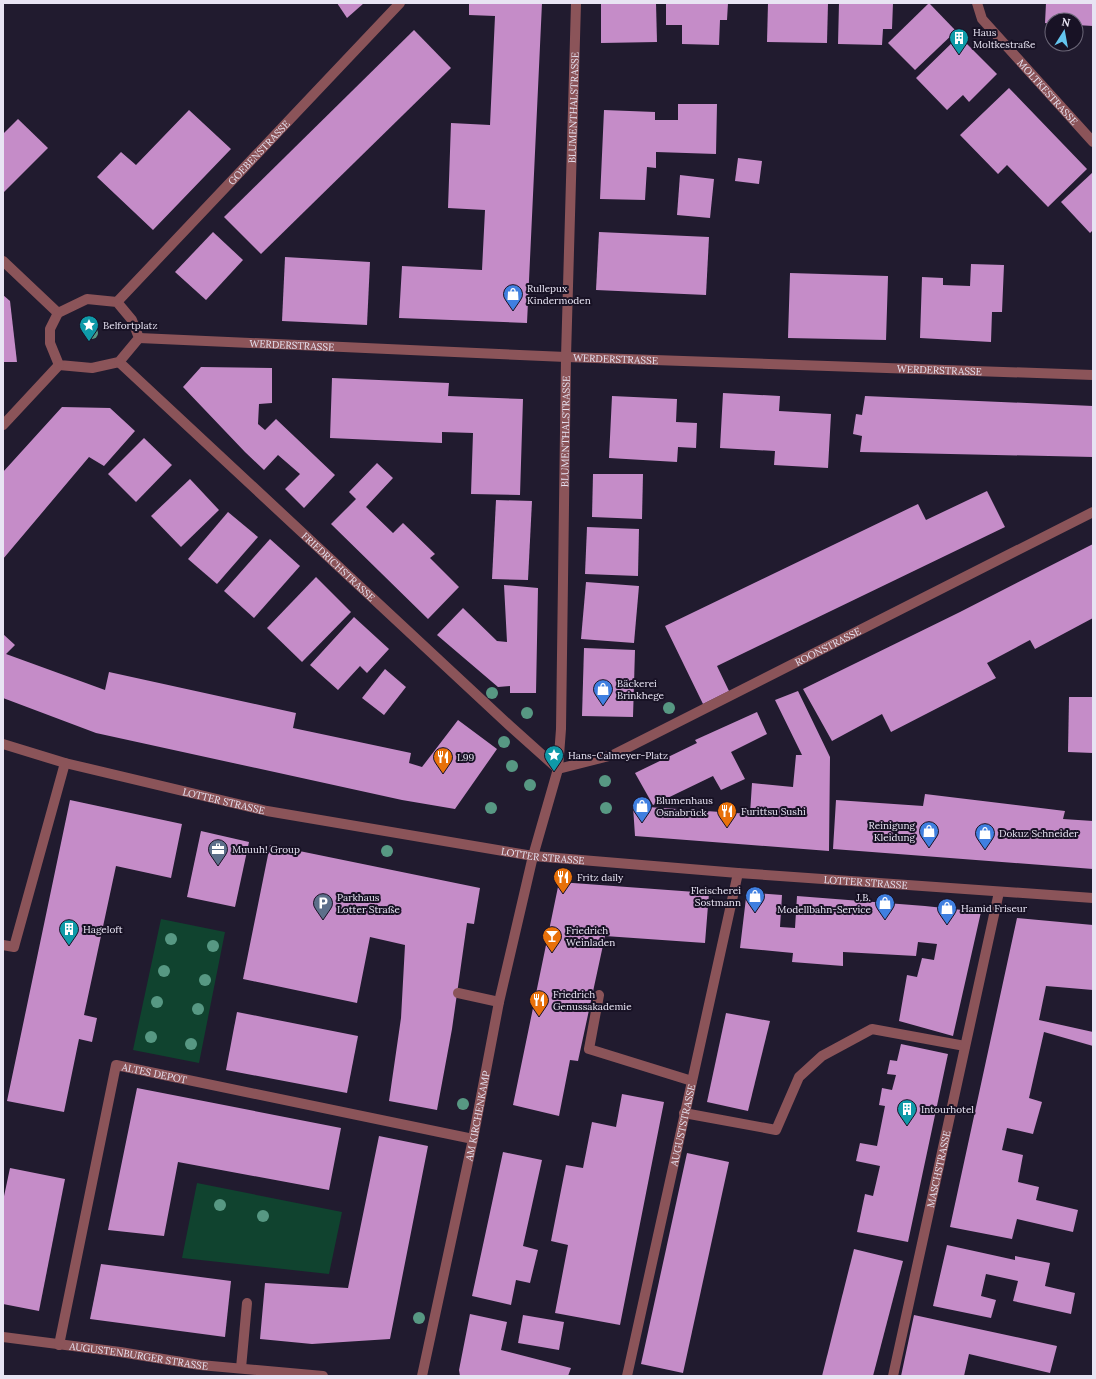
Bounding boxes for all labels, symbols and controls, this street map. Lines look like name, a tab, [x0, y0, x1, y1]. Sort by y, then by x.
north arrow	[1044, 12, 1084, 52]
text: N	[1060, 14, 1072, 30]
place label: Haus Moltkestraße	[973, 26, 1036, 51]
building icon: Haus Moltkestraße	[948, 27, 970, 55]
street label: BLUMENTHALSTRASSE	[565, 52, 582, 163]
street label: MOLTKESTRASSE	[1014, 57, 1081, 128]
street label: GOEBENSTRASSE	[225, 118, 293, 188]
place label: Rullepux Kindermoden	[527, 282, 591, 307]
shop icon: Rullepux Kindermoden	[502, 283, 524, 311]
place icon: Belfortplatz	[78, 314, 100, 342]
place label: Belfortplatz	[103, 319, 158, 332]
street label: WERDERSTRASSE	[249, 337, 335, 354]
street label: WERDERSTRASSE	[573, 351, 658, 367]
street label: WERDERSTRASSE	[897, 362, 982, 378]
street label: BLUMENTHALSTRASSE	[558, 376, 573, 487]
street label: FRIEDRICHSTRASSE	[299, 529, 378, 604]
street label: ROONSTRASSE	[793, 625, 863, 669]
place label: Bäckerei Brinkhege	[617, 677, 665, 702]
shop icon: Bäckerei Brinkhege	[592, 678, 614, 706]
place icon: Hans-Calmeyer-Platz	[543, 744, 565, 772]
restaurant icon: L99	[432, 746, 454, 774]
place label: Hans-Calmeyer-Platz	[568, 749, 668, 762]
place label: L99	[457, 751, 475, 764]
street label: LOTTER STRASSE	[181, 785, 266, 817]
place label: Blumenhaus Osnabrück	[656, 794, 713, 819]
shop icon: Blumenhaus Osnabrück	[631, 795, 653, 823]
restaurant icon: Furittsu Sushi	[716, 800, 738, 828]
place label: Furittsu Sushi	[741, 805, 806, 818]
place label: Reinigung Kleidung	[869, 819, 915, 844]
shop icon: Reinigung Kleidung	[918, 820, 940, 848]
shop icon: Dokuz Schneider	[974, 822, 996, 850]
place label: Dokuz Schneider	[999, 827, 1079, 840]
office icon: Muuuh! Group	[207, 838, 229, 866]
place label: Muuuh! Group	[232, 843, 300, 856]
street label: LOTTER STRASSE	[500, 845, 585, 867]
restaurant icon: Fritz daily	[552, 866, 574, 894]
place label: Fritz daily	[577, 871, 624, 884]
street label: LOTTER STRASSE	[823, 873, 908, 892]
place label: Fleischerei Sostmann	[691, 884, 741, 909]
shop icon: Fleischerei Sostmann	[744, 885, 766, 913]
place label: Parkhaus Lotter Straße	[337, 891, 401, 916]
place label: J.B. Modellbahn-Service	[777, 891, 872, 916]
parking icon: Parkhaus Lotter Straße	[312, 892, 334, 920]
shop icon: J.B. Modellbahn-Service	[874, 892, 896, 920]
shop icon: Hamid Friseur	[936, 897, 958, 925]
place label: Hamid Friseur	[961, 902, 1028, 915]
building icon: Hageloft	[58, 918, 80, 946]
place label: Hageloft	[83, 923, 123, 936]
place label: Friedrich Weinladen	[566, 924, 615, 949]
bar icon: Friedrich Weinladen	[541, 925, 563, 953]
place label: Friedrich Genussakademie	[553, 988, 632, 1013]
restaurant icon: Friedrich Genussakademie	[528, 989, 550, 1017]
street label: ALTES DEPOT	[120, 1060, 189, 1087]
street label: AM KIRCHENKAMP	[462, 1070, 493, 1163]
street label: AUGUSTSTRASSE	[667, 1083, 698, 1168]
building icon: Intourhotel	[896, 1098, 918, 1126]
place label: Intourhotel	[921, 1103, 974, 1116]
street label: MASCHSTRASSE	[924, 1129, 954, 1209]
street label: AUGUSTENBURGER STRASSE	[68, 1339, 209, 1373]

